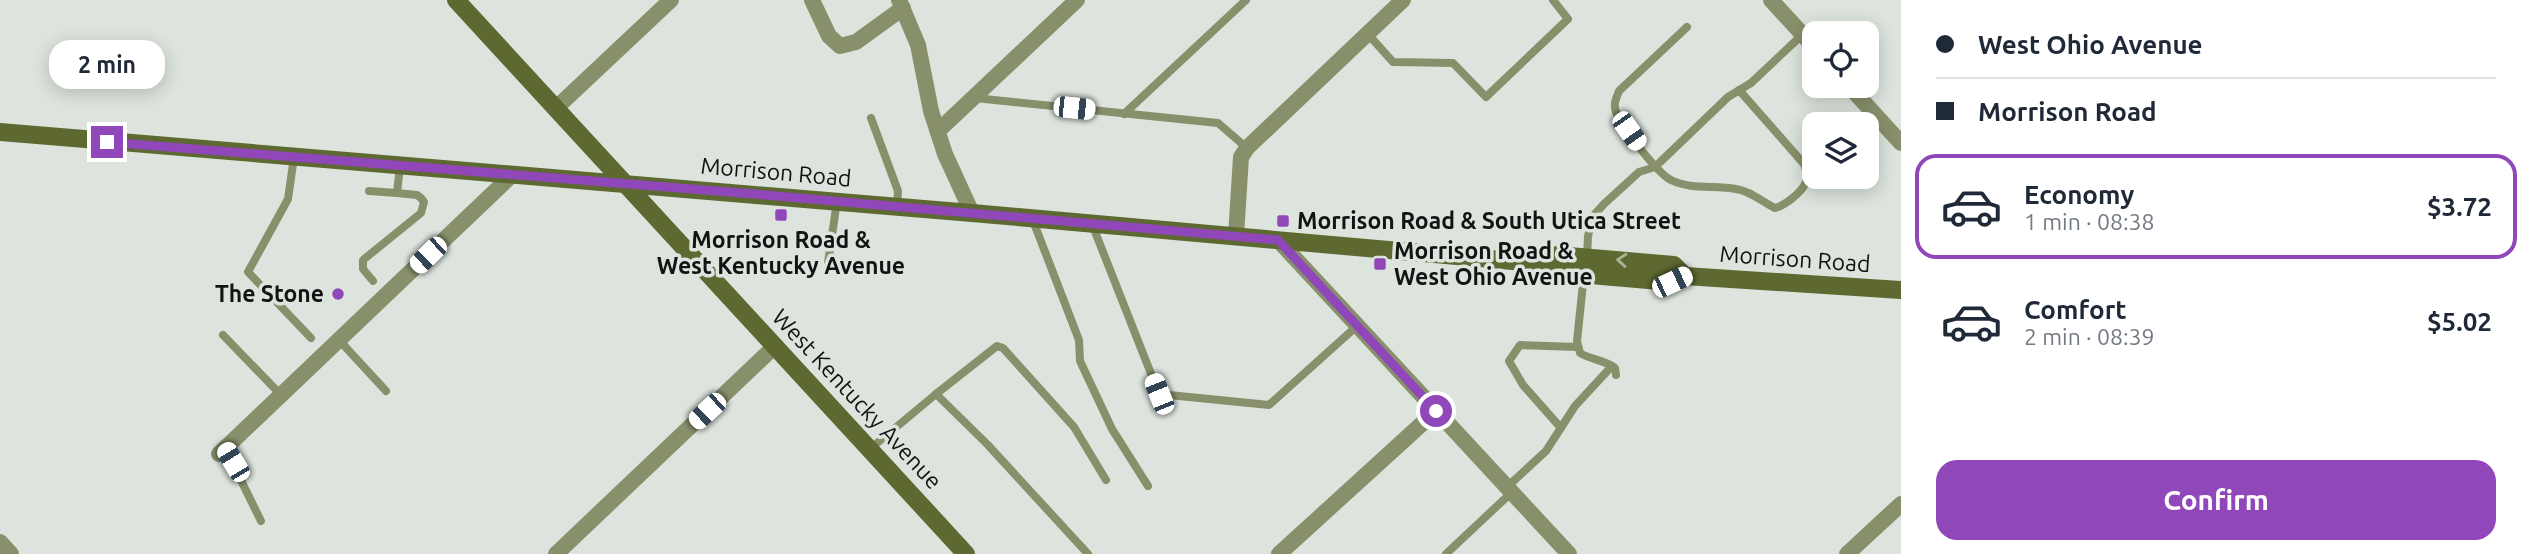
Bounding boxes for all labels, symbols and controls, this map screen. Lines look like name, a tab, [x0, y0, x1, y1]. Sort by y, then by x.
map controls	[1802, 21, 1879, 189]
button: locate	[1802, 21, 1879, 98]
text: West Ohio Avenue	[1978, 30, 2203, 59]
callout: 2 min	[49, 40, 165, 90]
text: 2 min	[78, 52, 136, 77]
car	[1053, 95, 1096, 121]
text: Morrison Road	[1978, 97, 2157, 126]
car	[1609, 108, 1650, 154]
button: layers	[1802, 112, 1879, 189]
route end	[91, 126, 123, 158]
street label: Morrison Road	[700, 152, 853, 191]
icon: car	[1940, 175, 2003, 238]
text: Economy	[2024, 180, 2134, 209]
text: $3.72	[2427, 192, 2492, 221]
marker: Morrison Road & West Kentucky Avenue	[773, 207, 789, 223]
place label: Morrison Road & South Utica Street	[1297, 208, 1681, 233]
text: 1 min · 08:38	[2024, 209, 2155, 234]
marker: Morrison Road & South Utica Street	[1275, 213, 1291, 229]
place label: Morrison Road & West Kentucky Avenue	[657, 227, 905, 278]
car	[406, 233, 451, 277]
place label: Morrison Road & West Ohio Avenue	[1394, 238, 1593, 289]
street label: Morrison Road	[1719, 241, 1871, 276]
one-way arrow	[1616, 253, 1627, 268]
marker: Morrison Road & West Ohio Avenue	[1372, 256, 1388, 272]
car	[1649, 264, 1696, 300]
place label: The Stone	[215, 281, 324, 306]
marker: The Stone	[330, 286, 346, 302]
icon: car	[1940, 290, 2003, 353]
text: Comfort	[2024, 295, 2127, 324]
street label: West Kentucky Avenue	[768, 304, 947, 493]
text: $5.02	[2427, 307, 2492, 336]
text: 2 min · 08:39	[2024, 324, 2155, 349]
car	[1142, 371, 1177, 417]
car	[685, 389, 730, 433]
route start	[1420, 395, 1452, 427]
car	[214, 439, 253, 485]
button: Confirm	[1936, 460, 2496, 540]

